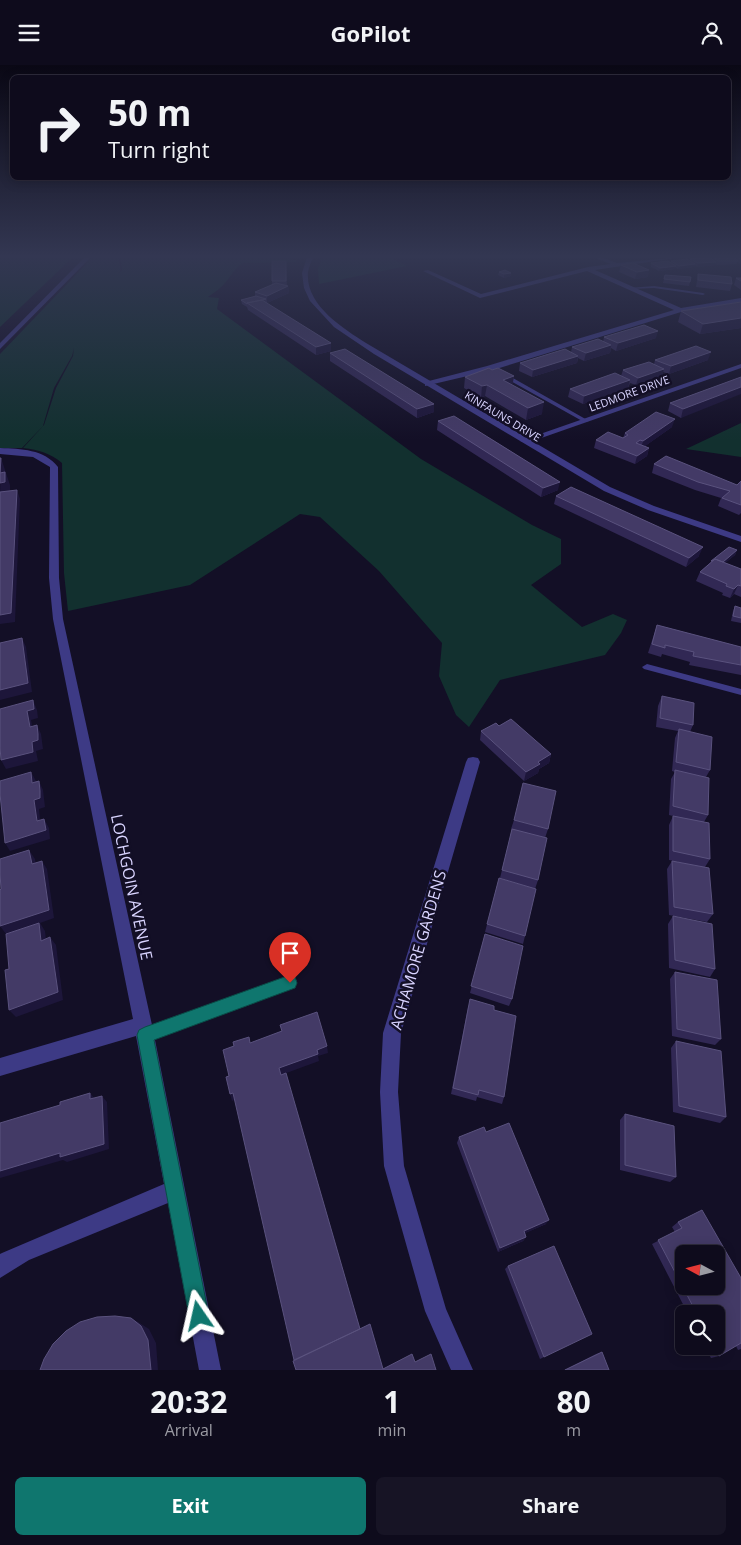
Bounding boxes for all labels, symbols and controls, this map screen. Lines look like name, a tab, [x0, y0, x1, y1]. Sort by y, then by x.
text: GoPilot	[331, 18, 410, 48]
icon: menu	[15, 19, 43, 47]
icon: person	[698, 19, 726, 47]
text: 50 m	[108, 89, 191, 136]
icon: right	[25, 95, 90, 160]
text: Turn right	[108, 134, 210, 164]
street label: LEDMORE DRIVE	[587, 371, 671, 415]
street label: KINFAUNS DRIVE	[462, 387, 544, 445]
street label: LOCHGOIN AVENUE	[106, 812, 158, 962]
street label: ACHAMORE GARDENS	[385, 868, 451, 1032]
pin	[269, 932, 311, 983]
icon: arrive	[276, 939, 304, 967]
north arrow	[675, 1245, 725, 1295]
map controls	[675, 1245, 725, 1355]
position arrow	[172, 1289, 224, 1341]
button: search	[675, 1305, 725, 1355]
text: 20:32	[150, 1381, 227, 1422]
text: 1	[383, 1381, 400, 1422]
text: 80	[556, 1381, 591, 1422]
text: Arrival	[165, 1419, 213, 1441]
text: min	[378, 1419, 406, 1441]
text: m	[566, 1419, 581, 1441]
button: Exit	[15, 1477, 366, 1535]
button: Share	[376, 1477, 726, 1535]

